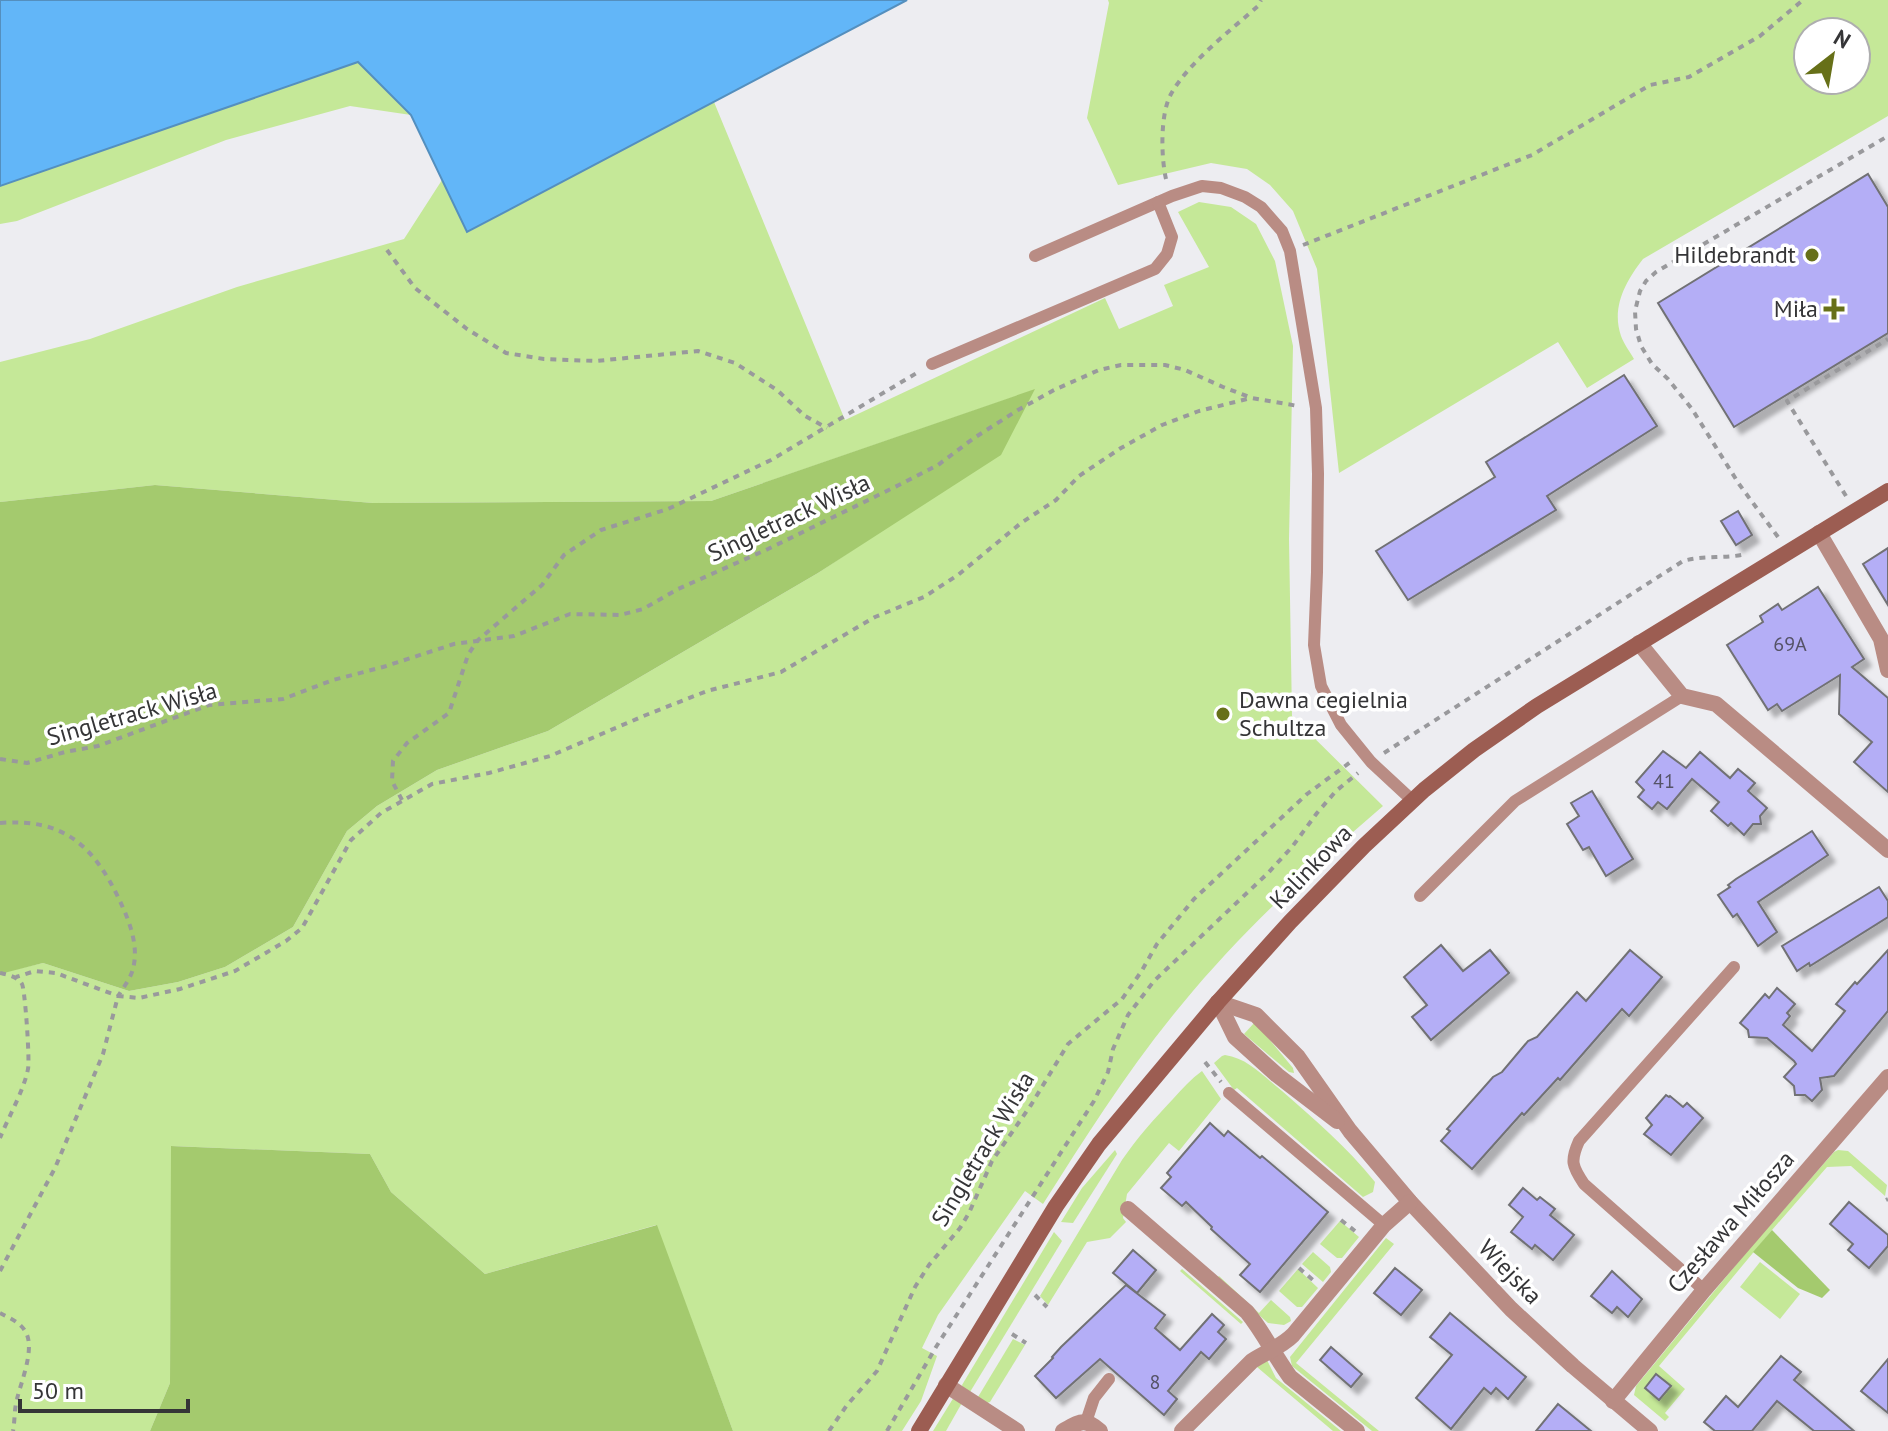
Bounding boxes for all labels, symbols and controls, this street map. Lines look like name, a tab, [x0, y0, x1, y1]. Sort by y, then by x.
north arrow	[1792, 16, 1872, 96]
text: N	[1829, 23, 1856, 55]
place label: Hildebrandt	[1674, 239, 1796, 270]
marker: Hildebrandt	[1803, 246, 1821, 264]
place label: Miła	[1774, 293, 1818, 324]
marker: Miła	[1825, 300, 1843, 318]
street label: Singletrack Wisła	[703, 466, 875, 569]
house number: 69A	[1773, 631, 1807, 657]
street label: Singletrack Wisła	[43, 674, 220, 753]
place label: Dawna cegielnia Schultza	[1239, 684, 1408, 743]
marker: Dawna cegielnia Schultza	[1214, 705, 1232, 723]
house number: 41	[1653, 768, 1675, 794]
street label: Kalinkowa	[1263, 818, 1359, 915]
street label: Singletrack Wisła	[924, 1066, 1041, 1232]
street label: Czesława Miłosza	[1660, 1144, 1801, 1299]
street label: Wiejska	[1472, 1233, 1549, 1311]
scale bar	[20, 1363, 188, 1413]
house number: 8	[1150, 1369, 1160, 1395]
text: 50 m	[32, 1375, 84, 1406]

